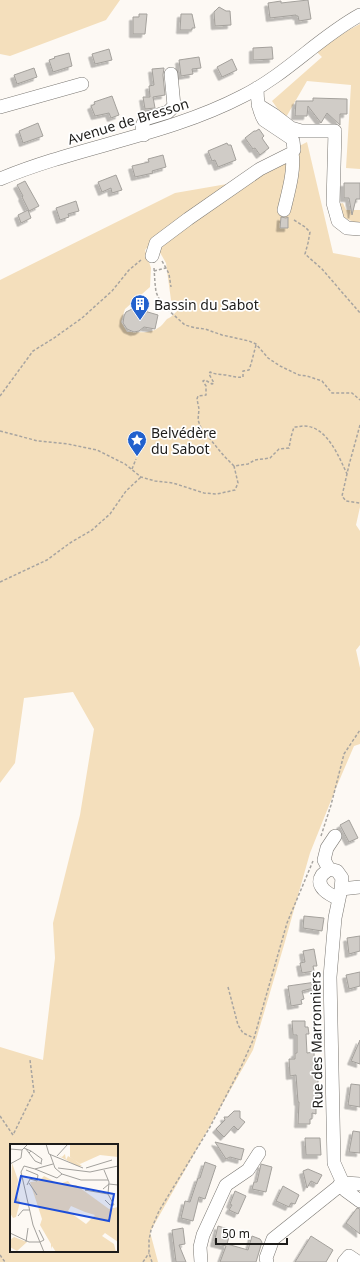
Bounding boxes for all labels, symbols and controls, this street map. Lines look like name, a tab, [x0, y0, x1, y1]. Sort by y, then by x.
street label: Avenue de Bresson	[65, 93, 191, 149]
building icon: Bassin du Sabot	[129, 293, 151, 321]
place label: Bassin du Sabot	[154, 295, 259, 314]
place label: Belvédère du Sabot	[151, 423, 217, 458]
place icon: Belvédère du Sabot	[126, 429, 148, 457]
street label: Rue des Marronniers	[305, 971, 327, 1109]
inset map	[10, 1144, 118, 1252]
scale bar	[216, 1220, 287, 1246]
text: 50 m	[222, 1225, 250, 1242]

